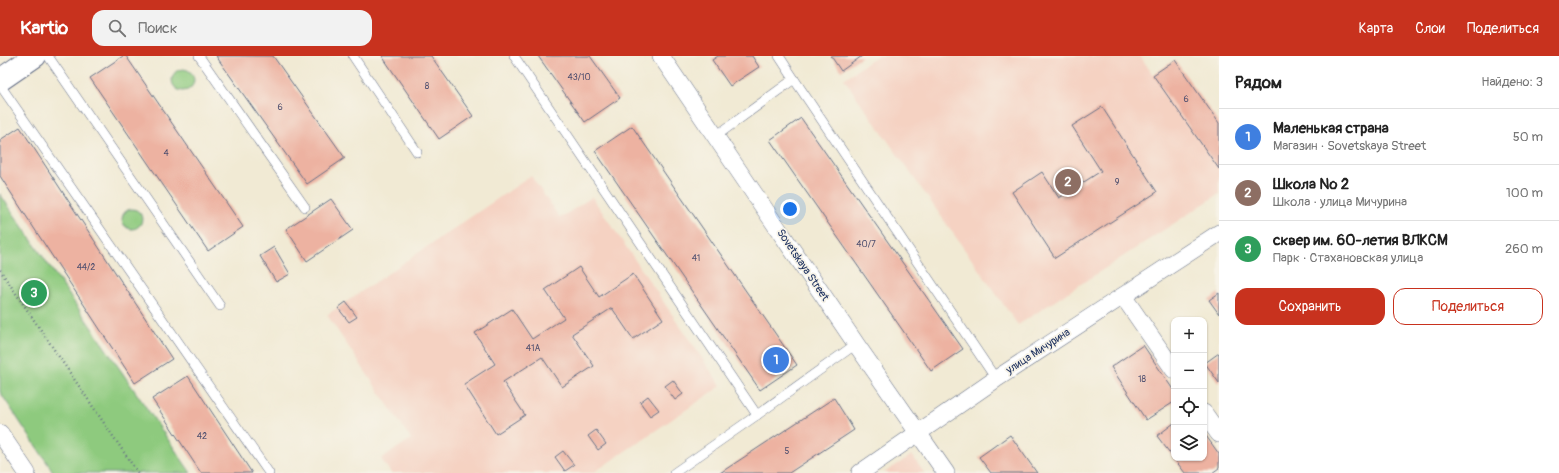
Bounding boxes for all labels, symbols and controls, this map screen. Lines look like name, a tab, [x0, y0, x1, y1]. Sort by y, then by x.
search box	[92, 10, 372, 46]
text: Kartio	[20, 16, 68, 40]
icon: search	[106, 17, 128, 39]
text: Поиск	[138, 19, 177, 38]
text: Карта	[1359, 20, 1393, 37]
text: Слои	[1415, 20, 1445, 37]
text: Поделиться	[1467, 20, 1539, 37]
house number: 43/10	[567, 72, 591, 83]
text: Рядом	[1235, 72, 1282, 93]
text: Найдено: 3	[1481, 74, 1543, 90]
house number: 8	[425, 81, 430, 92]
house number: 6	[1183, 94, 1189, 105]
house number: 6	[277, 102, 283, 113]
text: Маленькая страна	[1273, 119, 1389, 138]
text: 1	[1245, 129, 1251, 145]
text: 50 m	[1513, 129, 1543, 145]
text: Магазин · Sovetskaya Street	[1273, 138, 1426, 154]
house number: 4	[163, 148, 169, 159]
pin: 2	[1055, 167, 1081, 197]
text: Школа № 2	[1273, 175, 1349, 194]
house number: 9	[1115, 177, 1120, 188]
text: 2	[1244, 185, 1252, 201]
text: 100 m	[1506, 185, 1543, 201]
text: Школа · улица Мичурина	[1273, 194, 1407, 210]
your location	[780, 199, 800, 219]
street label: Sovetskaya Street	[774, 227, 832, 304]
text: сквер им. 60-летия ВЛКСМ	[1273, 231, 1448, 250]
house number: 40/7	[856, 239, 876, 250]
text: 3	[1244, 241, 1252, 257]
text: 260 m	[1505, 241, 1543, 257]
text: Парк · Стахановская улица	[1273, 250, 1423, 266]
house number: 41	[692, 253, 700, 264]
house number: 44/2	[77, 262, 95, 273]
pin: 3	[21, 278, 47, 308]
button: Сохранить	[1235, 288, 1385, 325]
button: Поделиться	[1393, 288, 1543, 325]
map controls	[1171, 317, 1207, 461]
button: +	[1171, 317, 1207, 353]
street label: улица Мичурина	[1003, 326, 1072, 377]
house number: 41А	[526, 343, 540, 354]
pin: 1	[763, 345, 789, 375]
button: −	[1171, 353, 1207, 389]
house number: 18	[1138, 374, 1146, 385]
button: locate	[1171, 389, 1207, 425]
button: layers	[1171, 425, 1207, 461]
house number: 42	[197, 431, 207, 442]
house number: 5	[785, 446, 790, 457]

